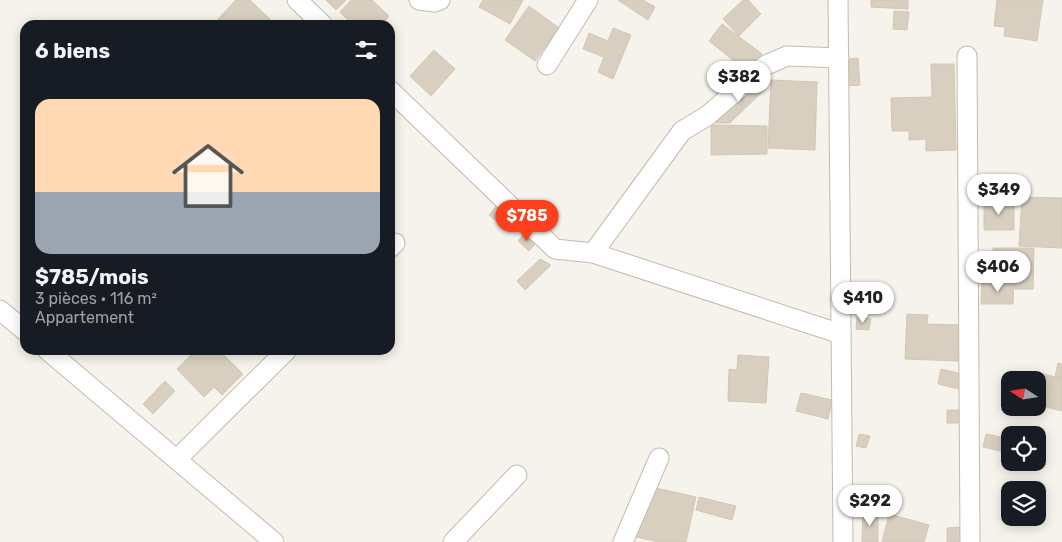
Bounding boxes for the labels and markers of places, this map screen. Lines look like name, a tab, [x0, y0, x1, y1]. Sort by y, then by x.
pin: $382	[709, 61, 769, 103]
pin: $349	[969, 174, 1029, 216]
pin: $785	[497, 200, 557, 242]
pin: $406	[968, 250, 1028, 293]
pin: $410	[833, 282, 893, 324]
pin: $292	[840, 484, 900, 527]

